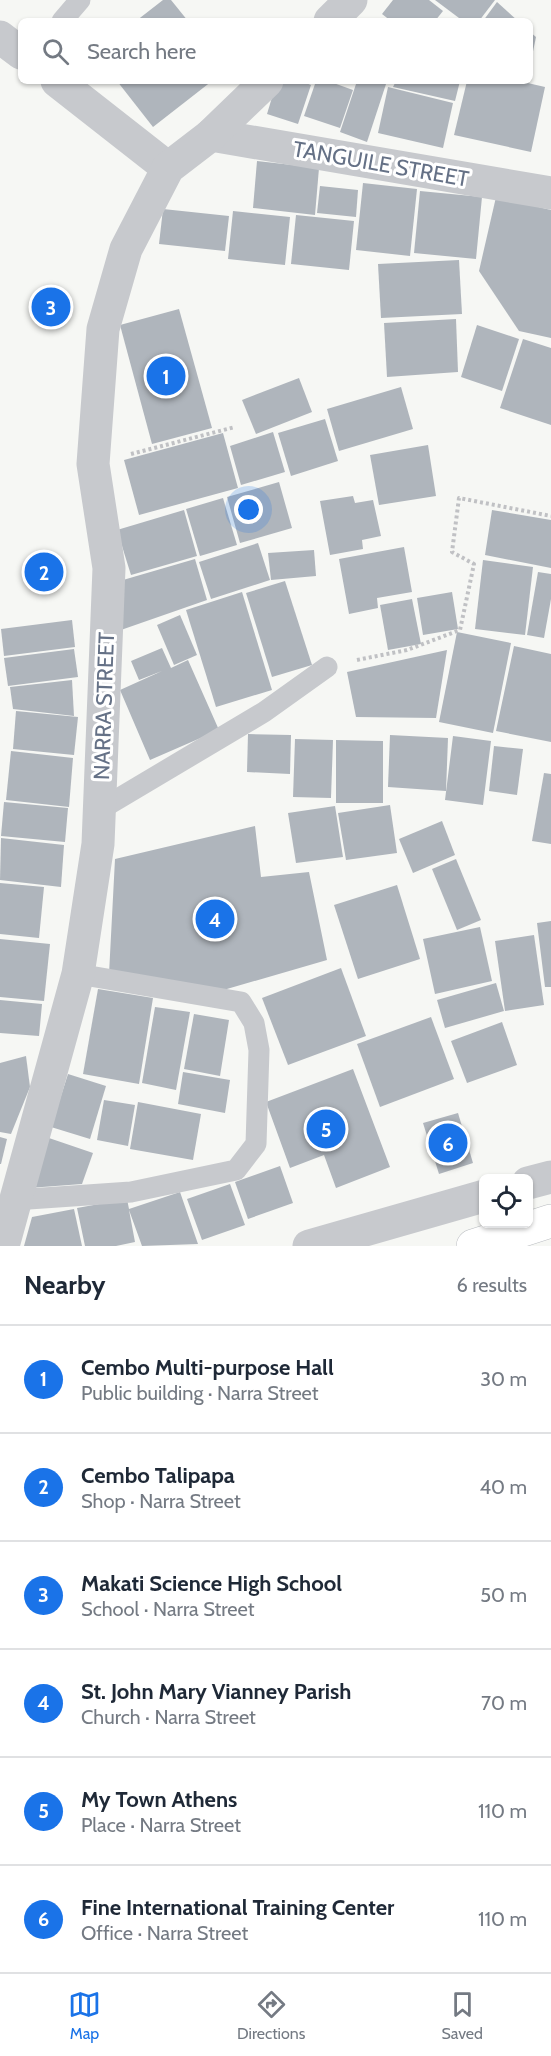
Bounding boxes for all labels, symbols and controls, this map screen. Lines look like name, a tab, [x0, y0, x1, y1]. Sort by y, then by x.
search box	[18, 18, 533, 84]
icon: search	[39, 35, 72, 68]
text: Search here	[87, 38, 196, 65]
street label: TANGUILE STREET	[291, 135, 471, 193]
pin: 3	[32, 284, 70, 330]
pin: 1	[146, 354, 186, 398]
your location	[234, 495, 263, 524]
pin: 2	[24, 550, 63, 594]
street label: NARRA STREET	[88, 631, 120, 780]
pin: 4	[196, 896, 234, 942]
pin: 5	[306, 1106, 346, 1152]
pin: 6	[428, 1120, 468, 1166]
map controls	[479, 1174, 533, 1228]
button: locate	[479, 1174, 533, 1228]
text: Nearby	[24, 1269, 105, 1301]
text: 6 results	[456, 1273, 527, 1297]
text: Cembo Multi-purpose Hall	[81, 1354, 334, 1381]
text: 1	[40, 1367, 47, 1391]
text: 30 m	[480, 1367, 527, 1391]
text: Public building · Narra Street	[81, 1381, 319, 1405]
text: Cembo Talipapa	[81, 1462, 235, 1489]
text: 2	[38, 1475, 49, 1499]
text: 40 m	[479, 1475, 527, 1499]
text: Shop · Narra Street	[81, 1489, 241, 1513]
text: Makati Science High School	[81, 1570, 342, 1597]
text: 3	[38, 1583, 49, 1607]
text: 50 m	[480, 1583, 527, 1607]
text: School · Narra Street	[81, 1597, 255, 1621]
text: St. John Mary Vianney Parish	[81, 1678, 351, 1705]
text: 4	[37, 1691, 50, 1715]
text: 70 m	[481, 1691, 527, 1715]
text: Church · Narra Street	[81, 1705, 256, 1729]
text: My Town Athens	[81, 1786, 237, 1813]
text: 5	[38, 1799, 49, 1823]
text: 110 m	[478, 1799, 527, 1823]
text: Place · Narra Street	[81, 1813, 241, 1837]
text: Fine International Training Center	[81, 1894, 394, 1921]
text: 6	[38, 1907, 49, 1931]
text: 110 m	[478, 1907, 527, 1931]
text: Office · Narra Street	[81, 1921, 248, 1945]
tab: Map	[68, 1988, 101, 2043]
tab: Directions	[237, 1988, 305, 2043]
tab: Saved	[441, 1988, 483, 2043]

